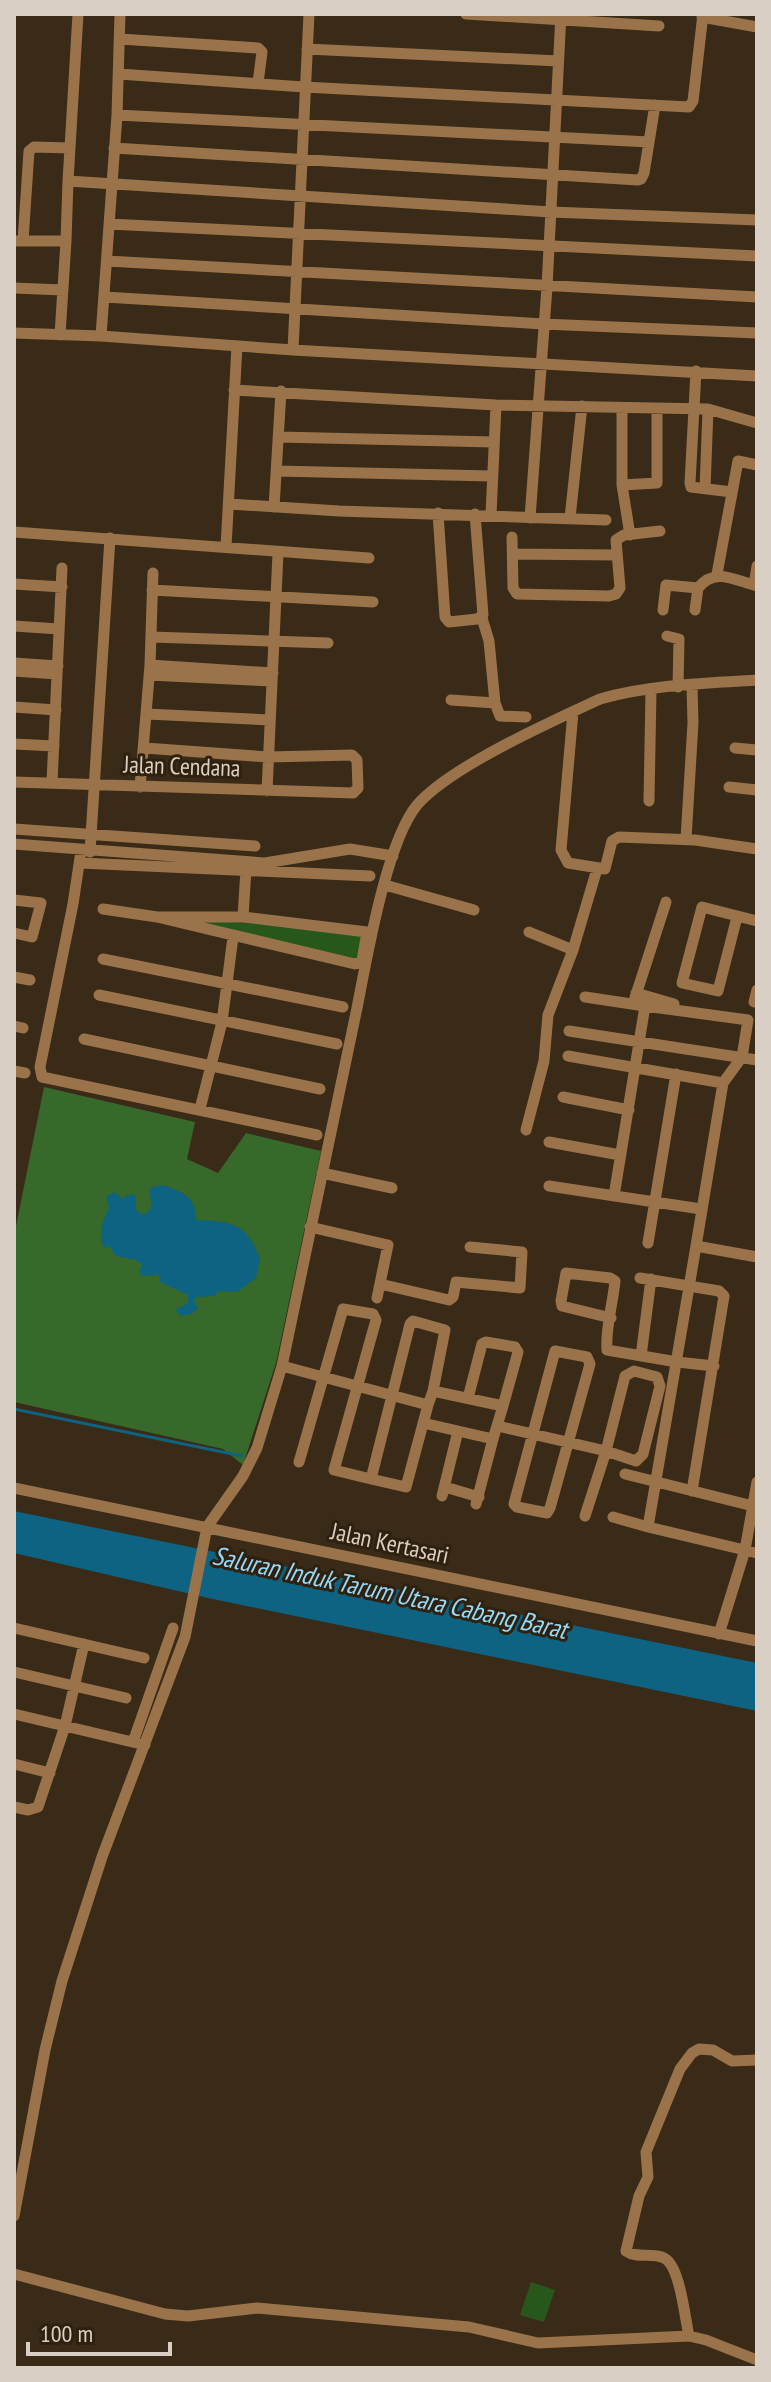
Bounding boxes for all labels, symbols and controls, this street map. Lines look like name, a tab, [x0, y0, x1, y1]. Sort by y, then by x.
street label: Jalan Cendana	[122, 748, 241, 784]
street label: Jalan Kertasari	[327, 1515, 452, 1571]
water label: Saluran Induk Tarum Utara Cabang Barat	[210, 1538, 573, 1646]
scale bar	[28, 2306, 170, 2356]
text: 100 m	[40, 2318, 93, 2349]

